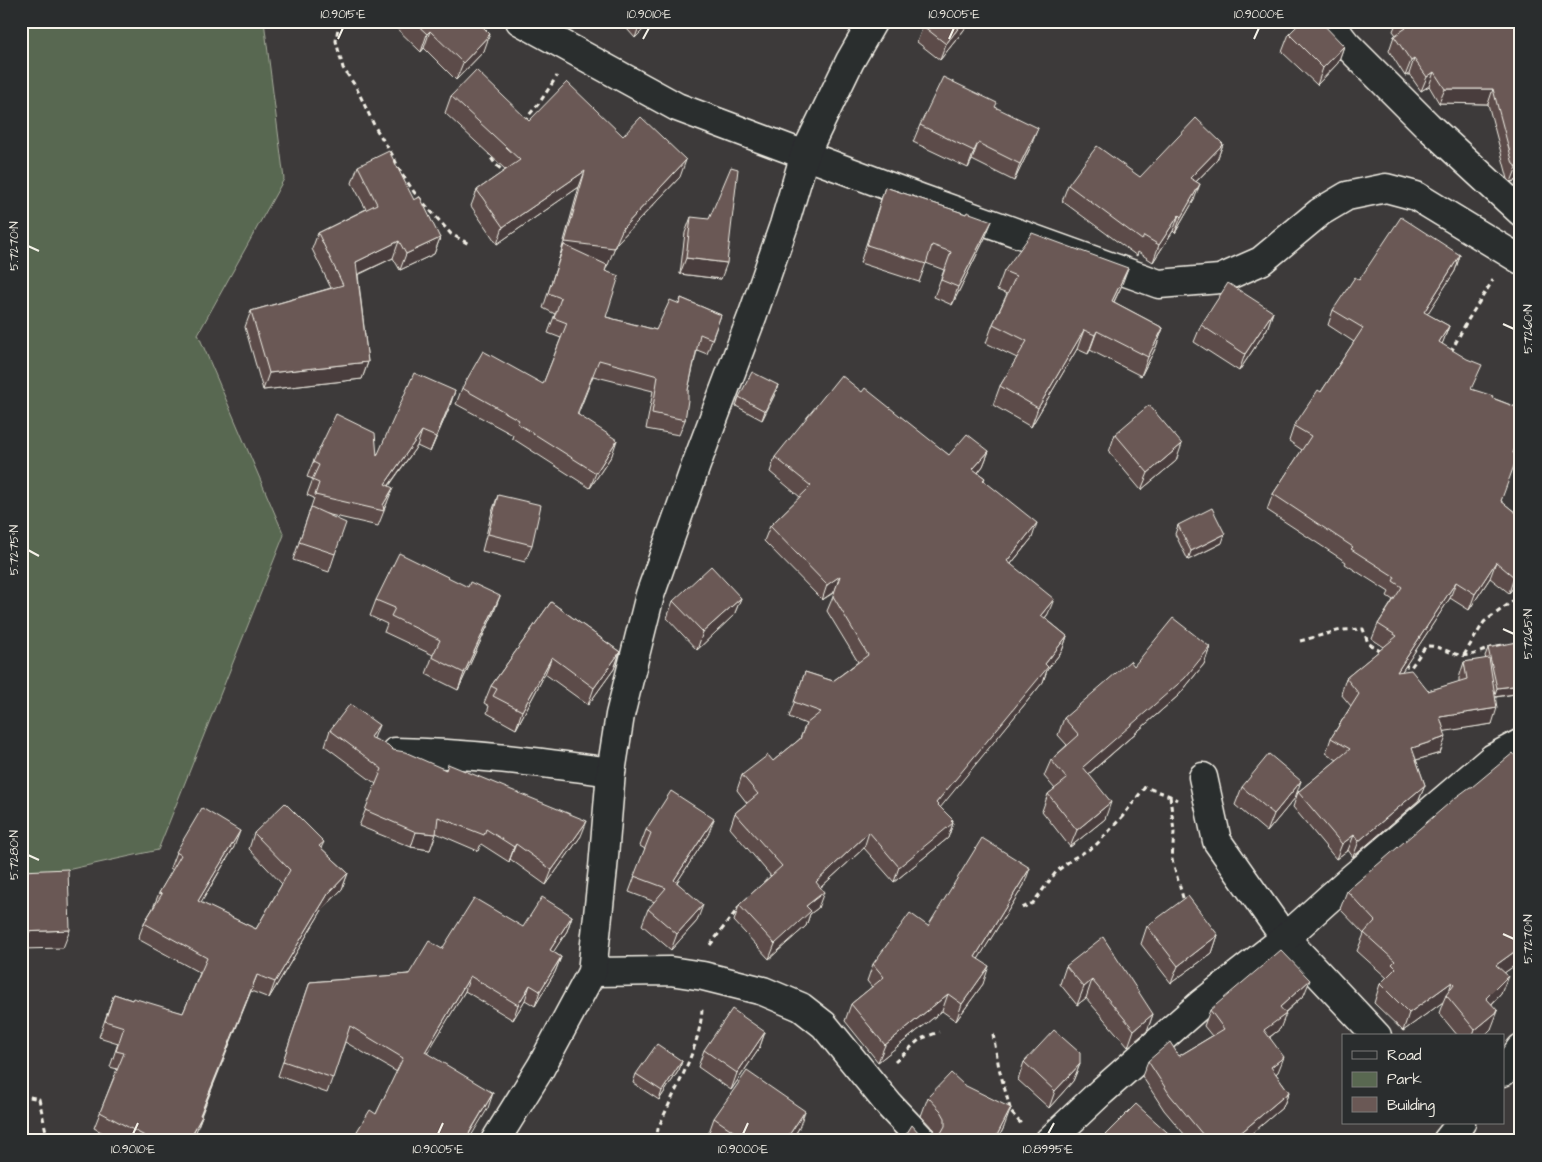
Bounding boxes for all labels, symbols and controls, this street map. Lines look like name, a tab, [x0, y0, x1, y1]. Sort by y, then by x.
text: 10.9015°E	[321, 6, 365, 23]
text: 10.9010°E	[627, 6, 671, 23]
text: 10.9005°E	[929, 6, 980, 23]
text: 10.9000°E	[1234, 6, 1284, 23]
text: 5.7270°N	[6, 221, 23, 271]
text: 5.7260°N	[1520, 304, 1537, 354]
text: 5.7275°N	[6, 524, 23, 575]
text: 5.7265°N	[1520, 608, 1537, 659]
text: 5.7280°N	[6, 830, 23, 880]
text: 5.7270°N	[1520, 914, 1537, 964]
legend	[1342, 1034, 1504, 1124]
text: Road	[1387, 1045, 1422, 1066]
text: Park	[1387, 1069, 1422, 1090]
text: Building	[1387, 1095, 1435, 1117]
text: 10.9010°E	[111, 1141, 155, 1158]
text: 10.9005°E	[413, 1141, 464, 1158]
text: 10.9000°E	[718, 1141, 768, 1158]
text: 10.8995°E	[1023, 1141, 1073, 1158]

